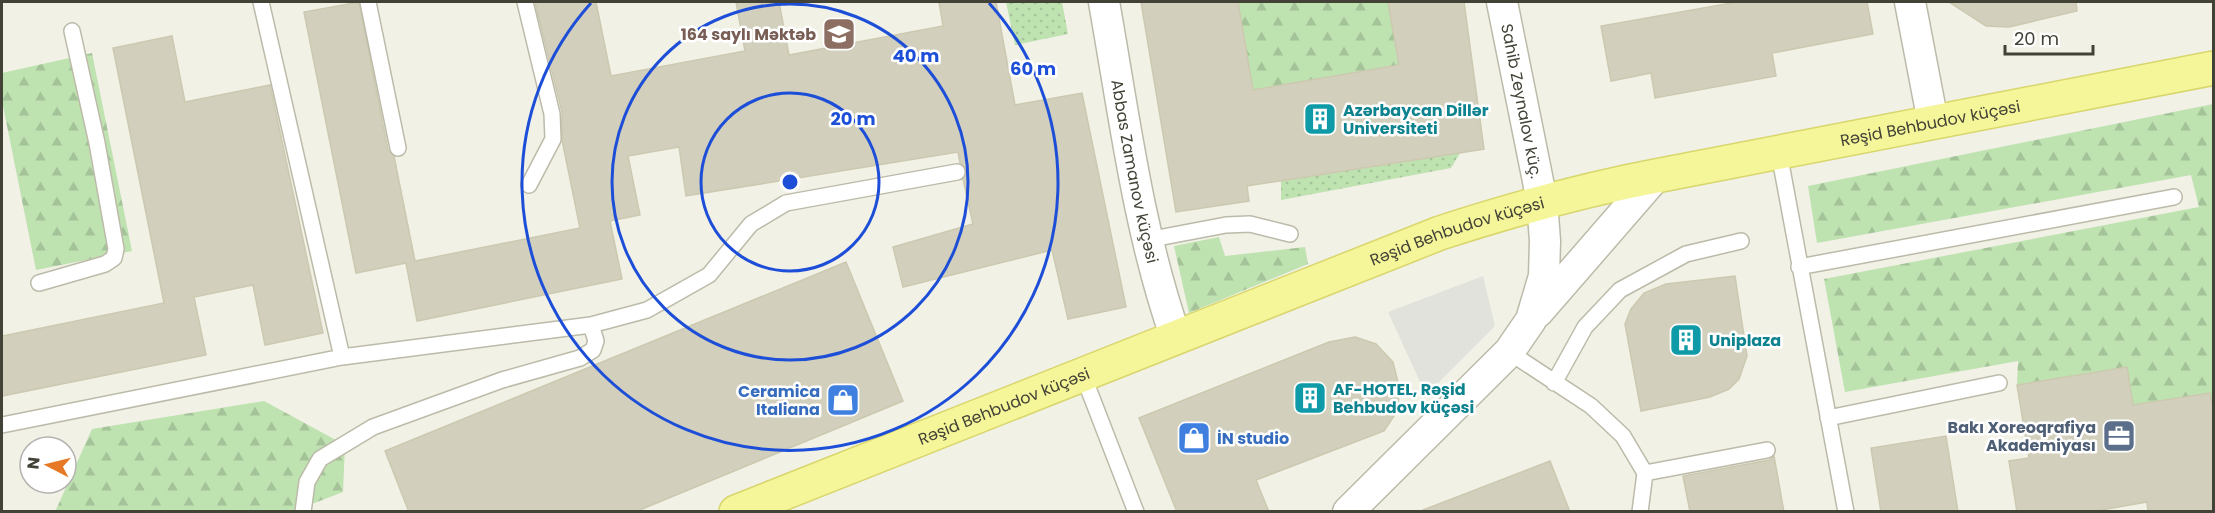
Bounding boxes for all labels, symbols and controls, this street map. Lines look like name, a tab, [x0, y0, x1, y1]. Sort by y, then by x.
school or university icon: 164 saylı Məktəb	[821, 16, 857, 52]
scale bar	[2005, 18, 2094, 56]
street label: Sahib Zeynalov küç.	[1495, 22, 1548, 180]
place label: 164 saylı Məktəb	[681, 23, 816, 46]
text: 20 m	[2014, 26, 2059, 51]
text: 40 m	[893, 43, 939, 68]
text: 60 m	[1010, 56, 1056, 81]
street label: Abbas Zamanov küçəsi	[1105, 78, 1164, 266]
street label: Rəşid Behbudov küçəsi	[1838, 95, 2022, 152]
place label: Azərbaycan Dillər Universiteti	[1343, 99, 1489, 140]
building icon: Azərbaycan Dillər Universiteti	[1302, 101, 1338, 137]
text: 20 m	[831, 106, 875, 131]
centre of rings	[780, 172, 800, 192]
street label: Rəşid Behbudov küçəsi	[1366, 191, 1547, 272]
building icon: Uniplaza	[1668, 322, 1704, 358]
place label: Uniplaza	[1709, 329, 1781, 352]
street label: Rəşid Behbudov küçəsi	[915, 362, 1093, 451]
place label: AF-HOTEL, Rəşid Behbudov küçəsi	[1333, 378, 1474, 419]
place label: Ceramica Italiana	[738, 380, 820, 421]
building icon: AF-HOTEL, Rəşid Behbudov küçəsi	[1292, 380, 1328, 416]
shop icon: Ceramica Italiana	[825, 382, 861, 418]
place label: Bakı Xoreoqrafiya Akademiyası	[1948, 416, 2096, 457]
office icon: Bakı Xoreoqrafiya Akademiyası	[2101, 418, 2137, 454]
shop icon: İN studio	[1176, 420, 1212, 456]
place label: İN studio	[1217, 427, 1289, 450]
north arrow	[18, 435, 78, 495]
text: N	[21, 456, 46, 471]

